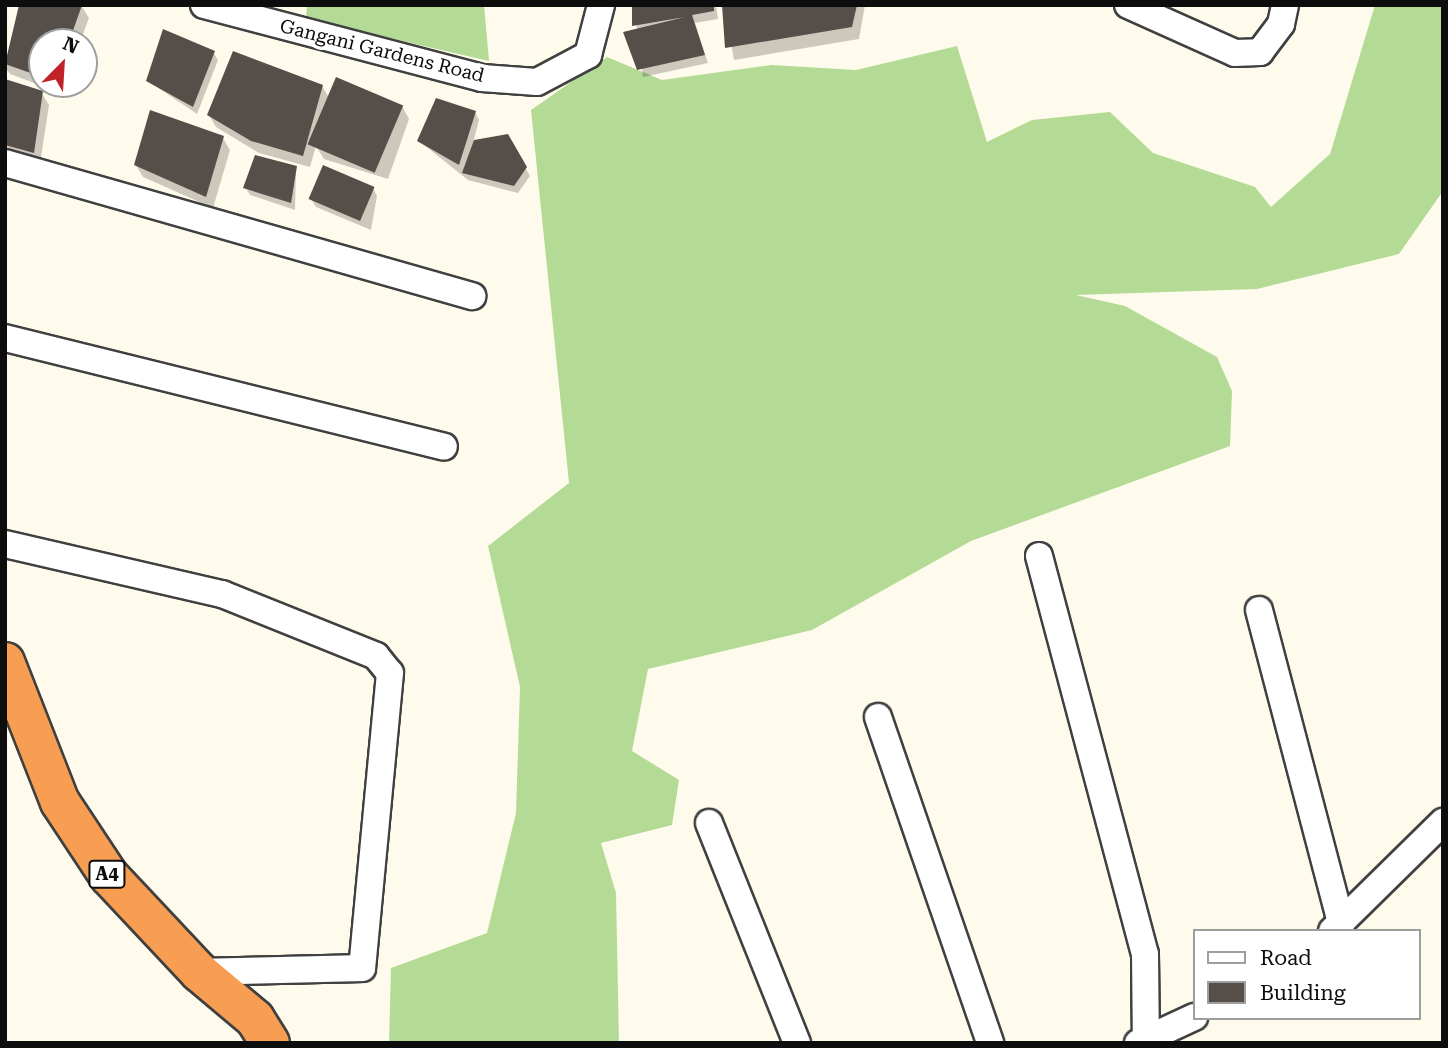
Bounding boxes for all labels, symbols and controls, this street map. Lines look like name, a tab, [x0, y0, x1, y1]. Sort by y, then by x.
street label: Gangani Gardens Road	[277, 15, 487, 87]
north arrow	[28, 28, 98, 98]
text: N	[60, 32, 82, 59]
road number: A4	[88, 860, 126, 888]
legend	[1192, 929, 1420, 1020]
text: Road	[1260, 946, 1312, 970]
text: Building	[1260, 981, 1346, 1005]

